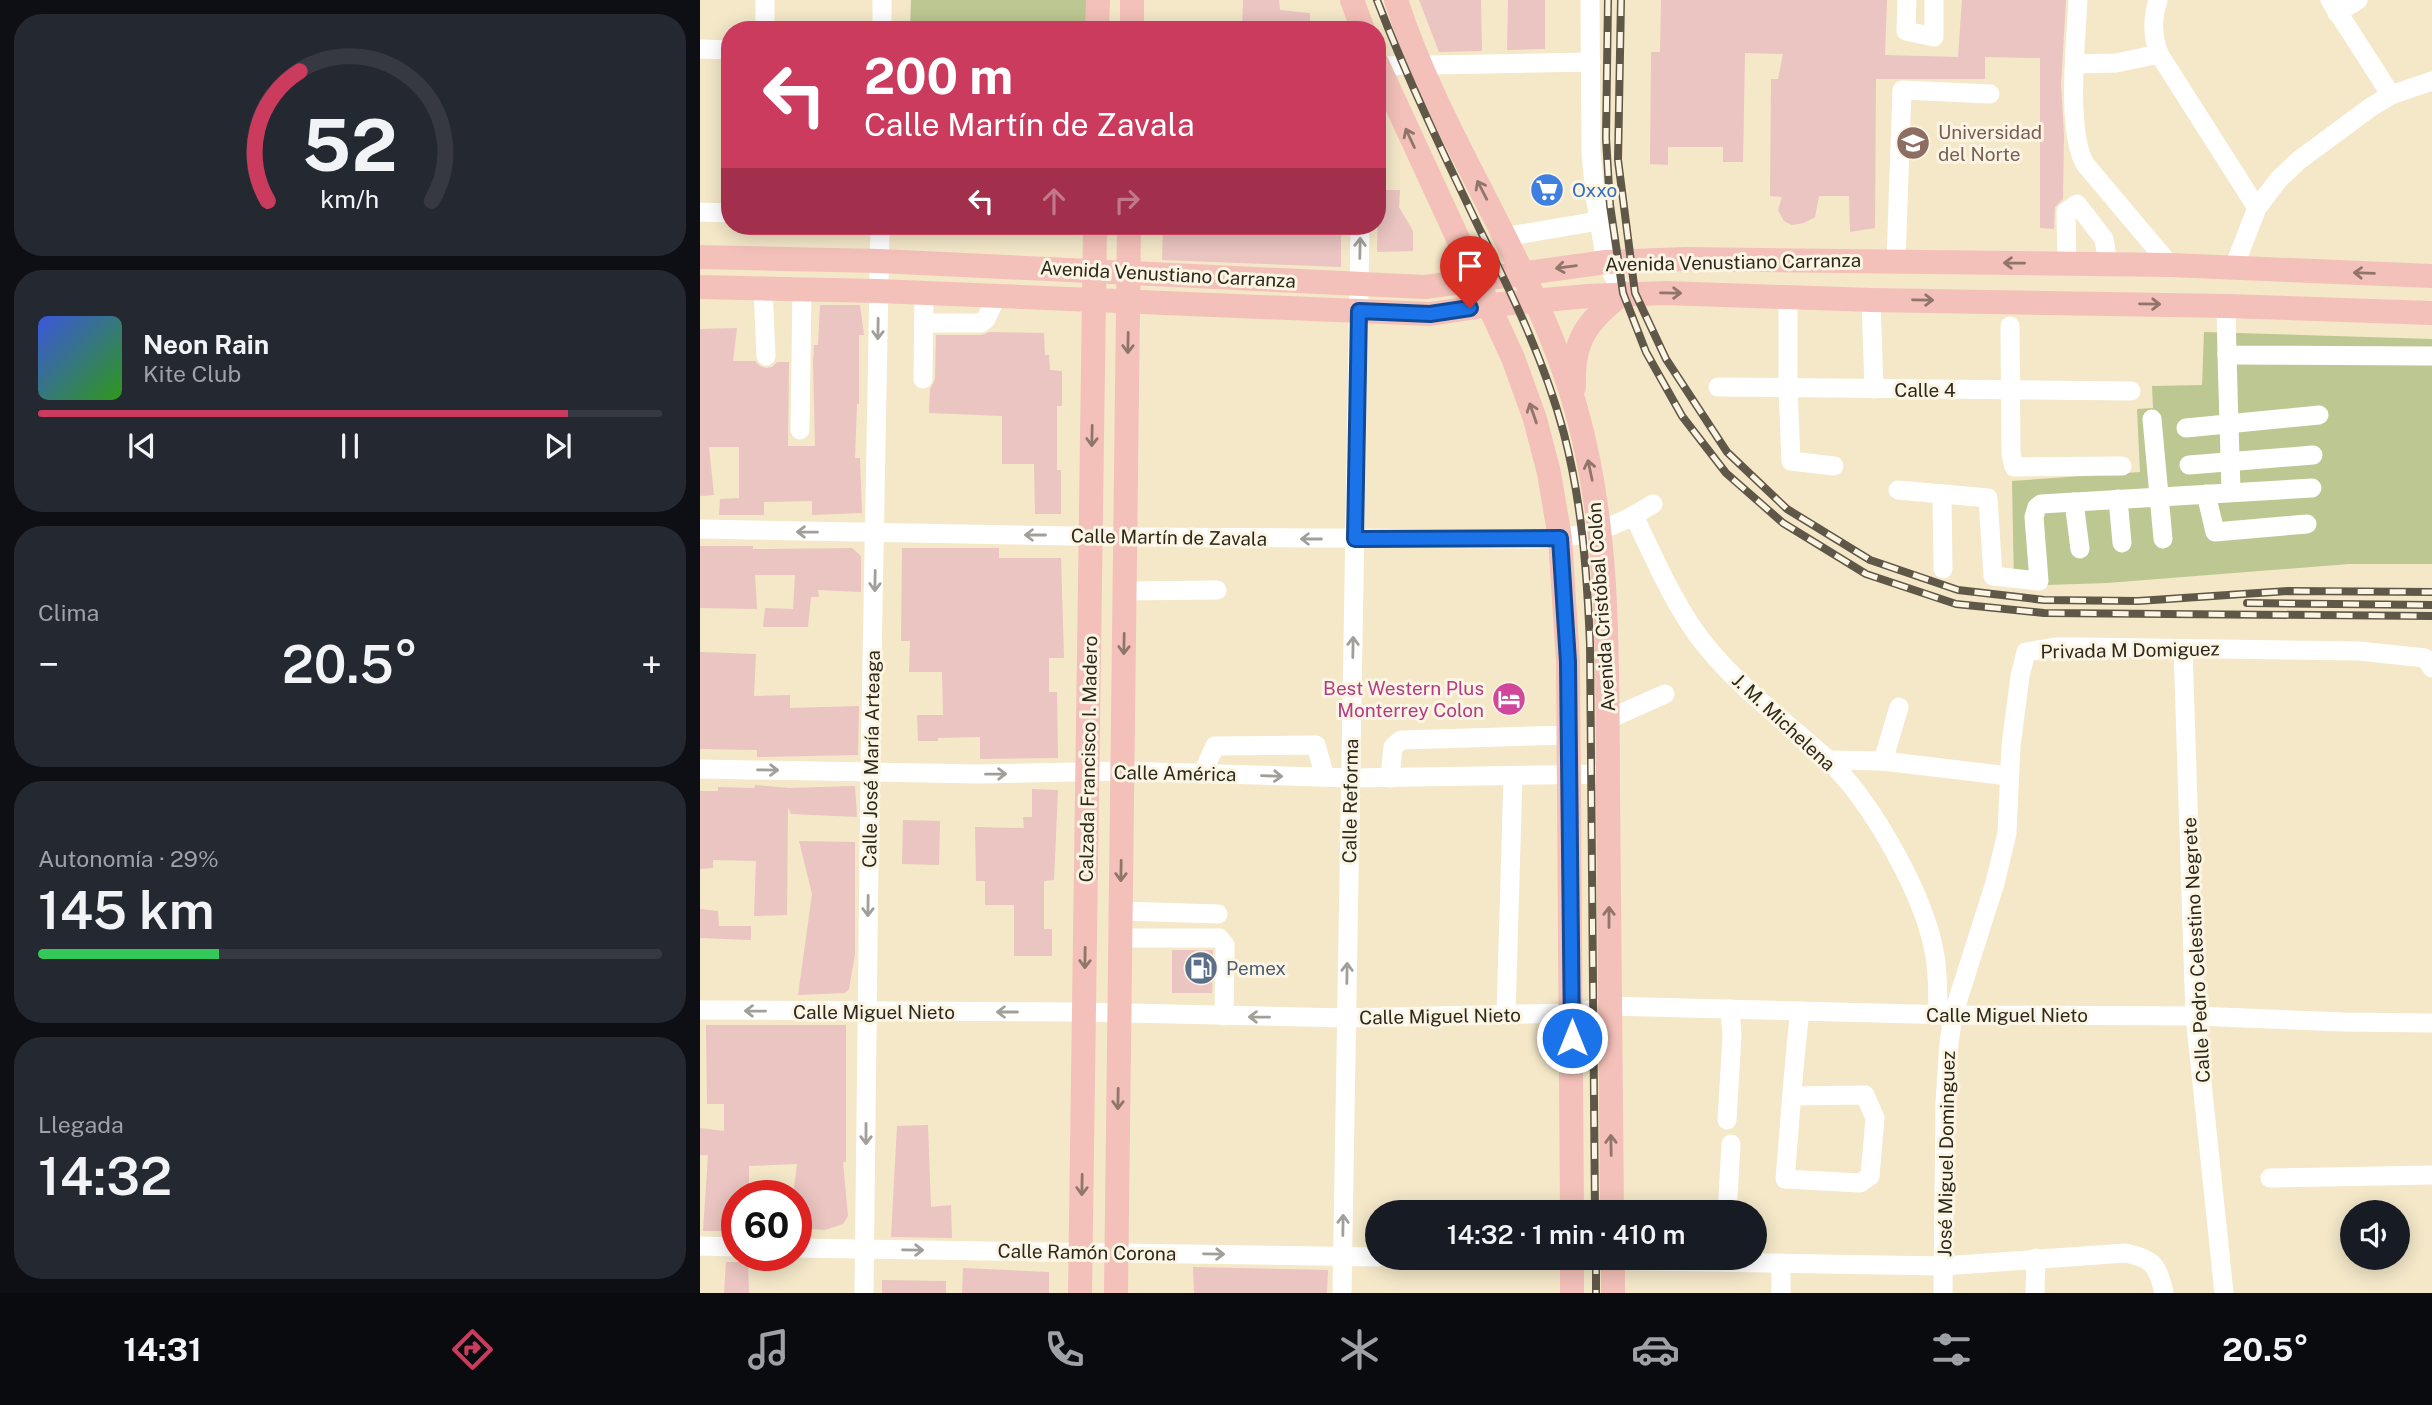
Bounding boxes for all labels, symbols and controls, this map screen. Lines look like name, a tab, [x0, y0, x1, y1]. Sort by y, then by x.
text: 200 m	[864, 47, 1013, 105]
icon: left	[749, 49, 840, 140]
text: 52	[302, 102, 398, 187]
text: Calle Martín de Zavala	[864, 106, 1195, 143]
place label: Universidad del Norte	[1938, 121, 2042, 165]
school or university icon: Universidad del Norte	[1894, 124, 1932, 162]
one-way arrow	[1403, 128, 1416, 150]
supermarket icon: Oxxo	[1528, 171, 1566, 209]
place label: Oxxo	[1572, 179, 1617, 201]
one-way arrow	[1474, 180, 1488, 201]
icon: left	[962, 182, 1000, 220]
icon: ahead	[1035, 182, 1073, 220]
icon: right	[1108, 182, 1146, 220]
text: km/h	[321, 184, 379, 214]
pin	[1440, 236, 1500, 308]
one-way arrow	[1353, 237, 1367, 260]
icon: arrive	[1451, 247, 1489, 285]
street label: Avenida Venustiano Carranza	[1605, 249, 1861, 275]
street label: Avenida Venustiano Carranza	[1039, 256, 1297, 292]
one-way arrow	[2003, 256, 2026, 269]
one-way arrow	[1556, 261, 1578, 274]
one-way arrow	[2353, 266, 2376, 279]
one-way arrow	[1659, 286, 1682, 300]
one-way arrow	[1911, 293, 1934, 307]
one-way arrow	[2138, 297, 2161, 311]
one-way arrow	[871, 317, 885, 340]
text: Neon Rain	[143, 329, 269, 360]
one-way arrow	[1121, 331, 1135, 354]
text: Kite Club	[143, 360, 241, 387]
street label: Calle 4	[1894, 379, 1956, 401]
one-way arrow	[1526, 402, 1539, 424]
one-way arrow	[1085, 425, 1099, 448]
icon: previous	[123, 427, 161, 465]
icon: pause	[331, 427, 369, 465]
icon: next	[539, 427, 577, 465]
one-way arrow	[1582, 459, 1596, 482]
street label: Avenida Cristóbal Colón	[1583, 501, 1619, 713]
street label: Calle Martín de Zavala	[1071, 524, 1267, 550]
one-way arrow	[796, 525, 819, 539]
one-way arrow	[1023, 528, 1046, 542]
one-way arrow	[1300, 532, 1323, 545]
one-way arrow	[868, 569, 881, 592]
text: Clima	[38, 599, 99, 626]
one-way arrow	[1117, 632, 1131, 655]
text: 20.5°	[282, 634, 418, 695]
street label: Calzada Francisco I. Madero	[1075, 635, 1101, 883]
one-way arrow	[1346, 636, 1360, 659]
street label: Privada M Domiguez	[2040, 637, 2220, 663]
text: −	[38, 642, 59, 687]
text: +	[641, 642, 662, 687]
street label: Calle José María Arteaga	[858, 650, 884, 868]
street label: J. M. Michelena	[1728, 669, 1840, 775]
place label: Best Western Plus Monterrey Colon	[1323, 677, 1484, 721]
hotel icon: Best Western Plus Monterrey Colon	[1490, 680, 1528, 718]
street label: Calle Reforma	[1338, 738, 1362, 864]
street label: Calle América	[1113, 761, 1237, 785]
one-way arrow	[756, 763, 779, 777]
one-way arrow	[984, 767, 1007, 780]
one-way arrow	[1260, 769, 1283, 782]
street label: Calle Pedro Celestino Negrete	[2178, 817, 2214, 1083]
text: Autonomía · 29%	[38, 845, 219, 872]
one-way arrow	[1114, 860, 1128, 883]
text: 145 km	[38, 880, 215, 941]
one-way arrow	[861, 894, 875, 917]
one-way arrow	[1602, 906, 1616, 929]
one-way arrow	[1078, 946, 1092, 969]
fuel station icon: Pemex	[1182, 949, 1220, 987]
place label: Pemex	[1226, 957, 1286, 979]
one-way arrow	[1340, 962, 1354, 985]
street label: Calle Miguel Nieto	[793, 1001, 955, 1023]
position arrow	[1535, 1001, 1609, 1075]
one-way arrow	[744, 1004, 767, 1018]
street label: Calle Miguel Nieto	[1359, 1004, 1521, 1028]
street label: Calle Miguel Nieto	[1926, 1004, 2088, 1026]
one-way arrow	[996, 1005, 1019, 1019]
one-way arrow	[1248, 1010, 1271, 1023]
street label: José Miguel Dominguez	[1933, 1051, 1959, 1257]
one-way arrow	[1112, 1087, 1125, 1110]
text: Llegada	[38, 1111, 124, 1138]
one-way arrow	[859, 1122, 873, 1145]
one-way arrow	[1605, 1133, 1618, 1156]
text: 14:32	[38, 1146, 172, 1207]
one-way arrow	[1075, 1173, 1089, 1196]
speed limit sign: 60	[721, 1180, 812, 1271]
map controls	[2340, 1200, 2410, 1270]
button: sound	[2340, 1200, 2410, 1270]
one-way arrow	[1336, 1214, 1350, 1237]
text: 14:32 · 1 min · 410 m	[1447, 1219, 1685, 1250]
street label: Calle Ramón Corona	[997, 1239, 1177, 1265]
one-way arrow	[902, 1243, 925, 1256]
one-way arrow	[1203, 1247, 1226, 1261]
icon: directions	[448, 1325, 497, 1374]
icon: music	[744, 1325, 793, 1374]
icon: phone	[1040, 1325, 1089, 1374]
icon: climate	[1335, 1325, 1384, 1374]
icon: car	[1631, 1325, 1680, 1374]
icon: filters	[1927, 1325, 1976, 1374]
text: 14:31	[123, 1331, 202, 1368]
text: 20.5°	[2222, 1331, 2309, 1368]

